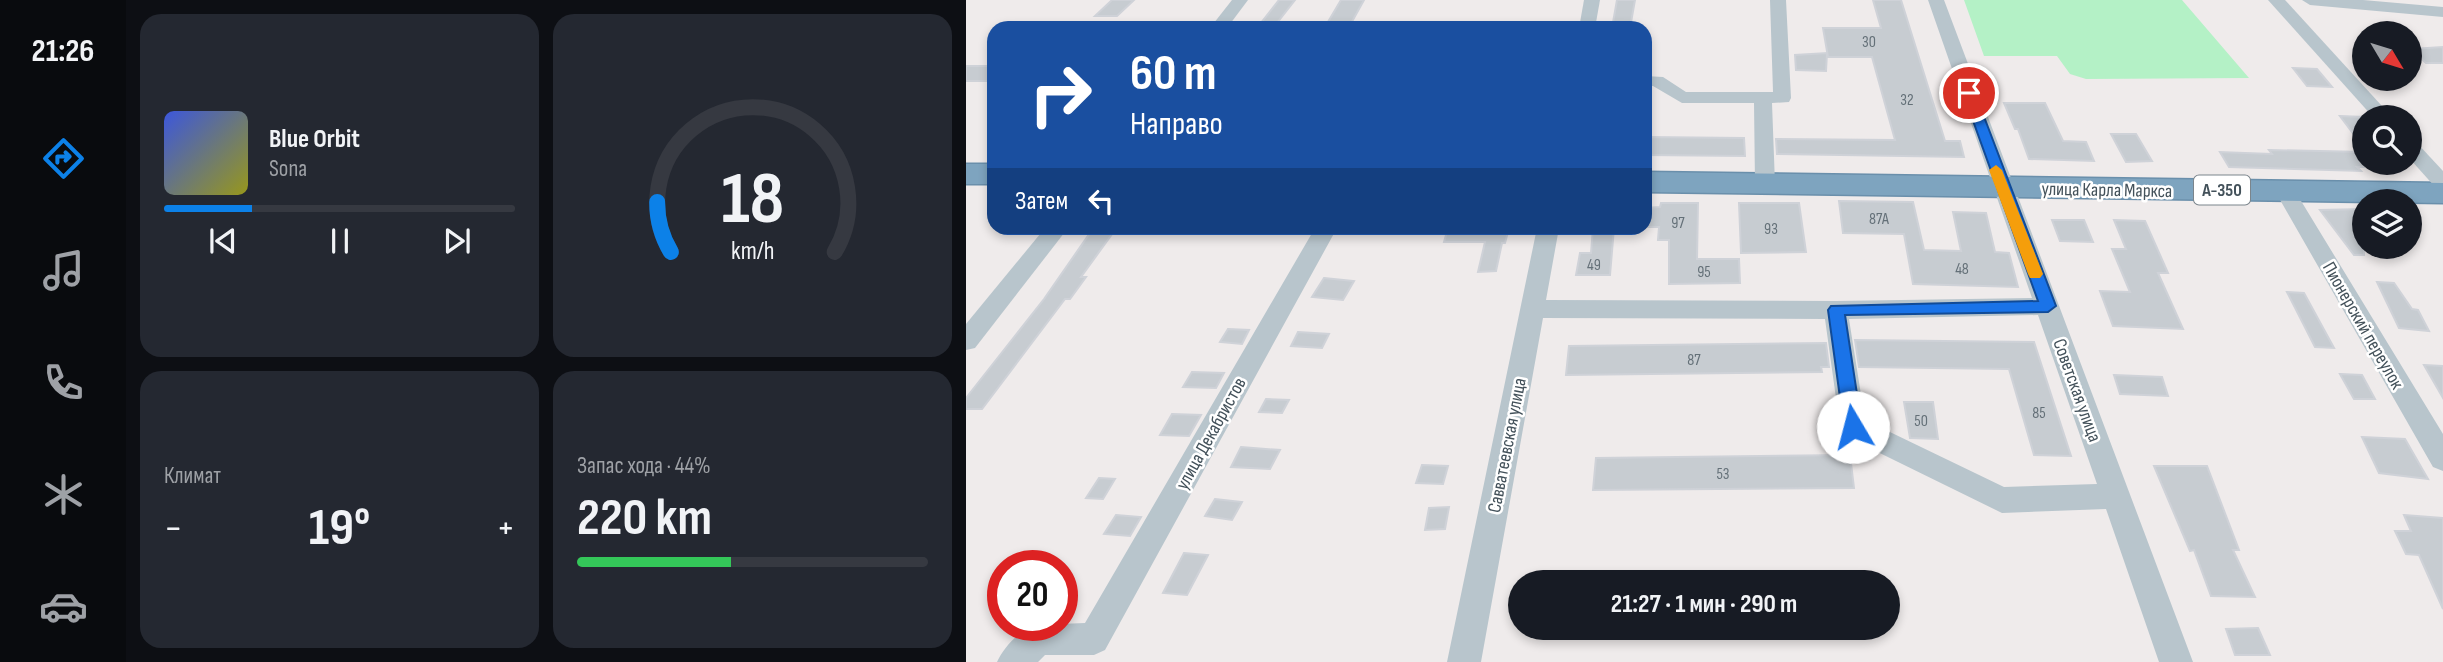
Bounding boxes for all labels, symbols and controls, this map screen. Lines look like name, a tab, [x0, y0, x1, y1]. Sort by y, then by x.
north arrow	[2352, 21, 2422, 91]
map controls	[2352, 21, 2422, 259]
text: 21:26	[32, 32, 94, 71]
house number: 30	[1862, 33, 1876, 52]
text: 60 m	[1130, 45, 1217, 104]
icon: right	[1015, 49, 1106, 140]
pin	[1939, 63, 1999, 123]
icon: arrive	[1950, 74, 1988, 112]
house number: 32	[1900, 91, 1914, 110]
text: Направо	[1130, 105, 1223, 144]
button: search	[2352, 105, 2422, 175]
text: Blue Orbit	[269, 124, 360, 155]
icon: directions	[39, 134, 88, 183]
text: Sona	[269, 155, 307, 183]
text: 18	[721, 156, 784, 244]
road number: А-350	[2194, 176, 2250, 204]
street label: улица Карла Маркса	[2042, 178, 2172, 203]
icon: left	[1082, 182, 1120, 220]
text: Затем	[1015, 186, 1068, 217]
button: layers	[2352, 189, 2422, 259]
house number: 87А	[1869, 210, 1889, 229]
house number: 97	[1671, 214, 1685, 233]
house number: 93	[1764, 220, 1778, 239]
icon: previous	[204, 222, 242, 260]
icon: pause	[321, 222, 359, 260]
icon: next	[438, 222, 476, 260]
text: km/h	[731, 236, 774, 267]
icon: music	[39, 246, 88, 295]
house number: 49	[1587, 256, 1601, 275]
street label: Пионерский переулок	[2317, 258, 2409, 394]
house number: 48	[1955, 260, 1969, 279]
house number: 95	[1697, 263, 1711, 282]
street label: Советская улица	[2047, 336, 2106, 445]
house number: 87	[1687, 351, 1701, 370]
icon: phone	[39, 358, 88, 407]
street label: улица Декабристов	[1171, 374, 1252, 494]
street label: Савватеевская улица	[1483, 376, 1532, 515]
position arrow	[1816, 390, 1890, 464]
house number: 85	[2032, 404, 2046, 423]
house number: 50	[1914, 412, 1928, 431]
text: Запас хода · 44%	[577, 452, 711, 480]
text: Климат	[164, 462, 221, 490]
house number: 53	[1716, 465, 1730, 484]
icon: climate	[39, 470, 88, 519]
text: 220 km	[577, 487, 712, 550]
text: 19°	[309, 497, 370, 560]
text: −	[164, 506, 183, 551]
text: +	[496, 506, 515, 551]
speed limit sign: 20	[987, 550, 1078, 641]
icon: car	[39, 582, 88, 631]
text: 21:27 · 1 мин · 290 m	[1611, 589, 1797, 620]

